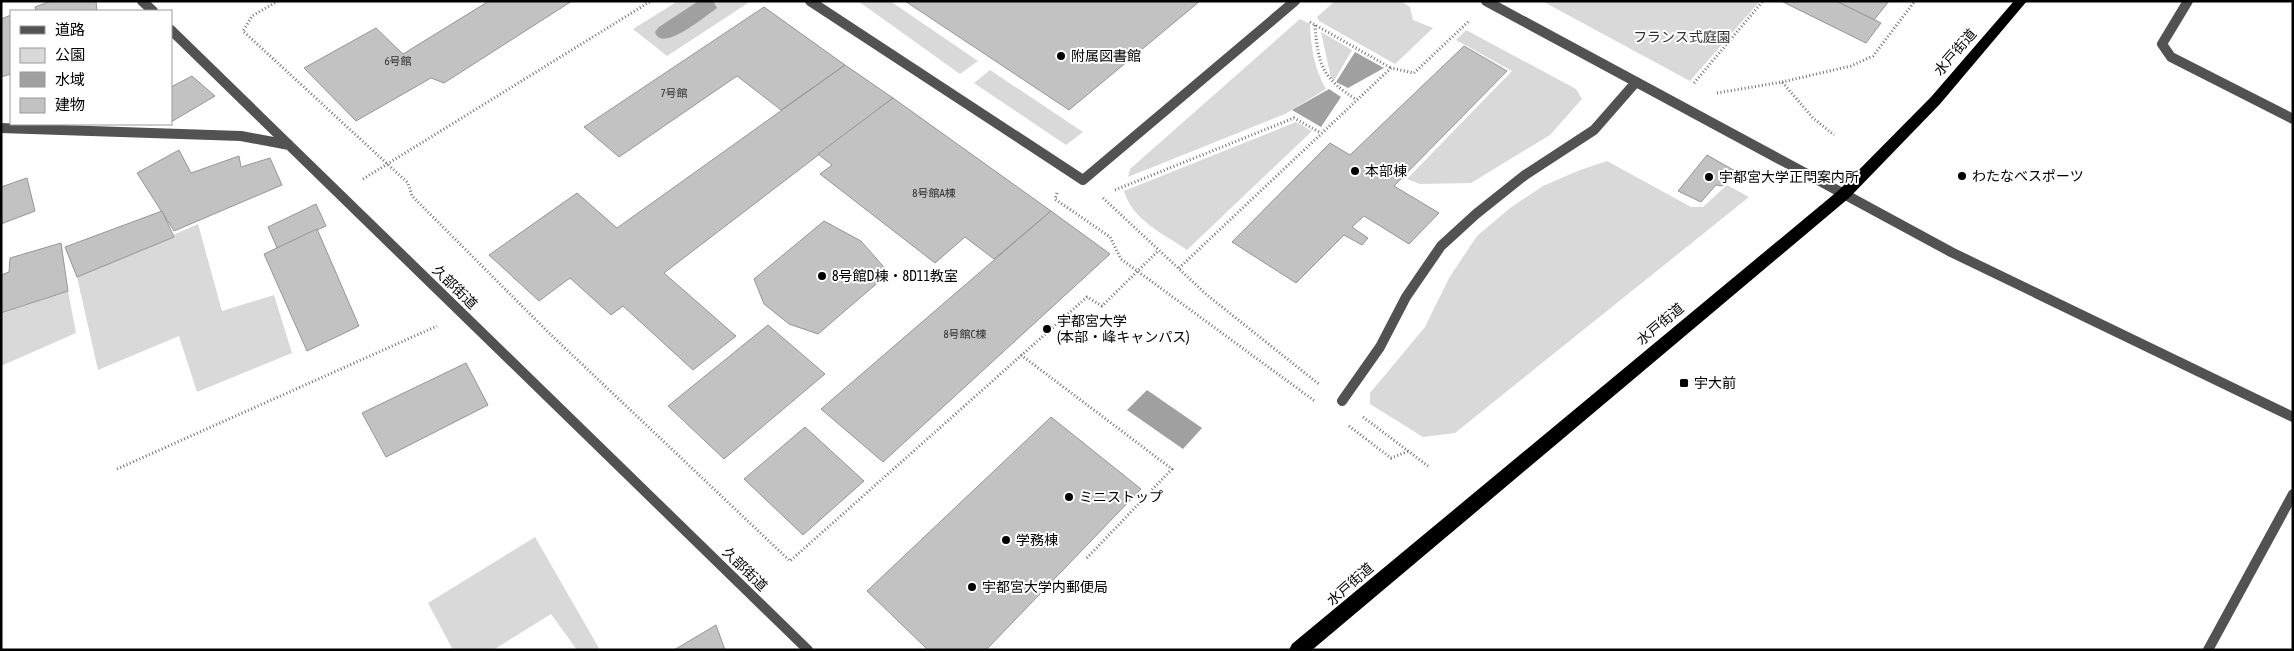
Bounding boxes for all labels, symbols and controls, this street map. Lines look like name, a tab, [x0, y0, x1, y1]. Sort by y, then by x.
legend	[10, 10, 172, 125]
text: 道路	[55, 21, 85, 38]
street label: 水戸街道	[1931, 26, 1979, 78]
park label: フランス式庭園	[1633, 29, 1731, 45]
text: 公園	[55, 46, 85, 63]
place label: 附属図書館	[1071, 48, 1141, 64]
marker: 附属図書館	[1055, 50, 1067, 62]
house number: 6号館	[384, 55, 412, 67]
text: 水域	[55, 71, 85, 88]
house number: 7号館	[660, 87, 688, 99]
text: 建物	[55, 96, 85, 113]
place label: 本部棟	[1365, 163, 1407, 179]
marker: 本部棟	[1349, 165, 1361, 177]
place label: わたなべスポーツ	[1972, 168, 2084, 184]
place label: 宇都宮大学正門案内所	[1719, 169, 1859, 185]
marker: わたなべスポーツ	[1956, 170, 1968, 182]
marker: 宇都宮大学正門案内所	[1703, 171, 1715, 183]
house number: 8号館A棟	[912, 187, 956, 199]
street label: 久部街道	[429, 262, 481, 312]
place label: 8号館D棟・8D11教室	[832, 268, 958, 284]
marker: 8号館D棟・8D11教室	[816, 270, 828, 282]
street label: 水戸街道	[1633, 300, 1687, 348]
place label: 宇都宮大学 (本部・峰キャンパス)	[1057, 313, 1190, 345]
marker: 宇都宮大学 (本部・峰キャンパス)	[1041, 323, 1053, 335]
house number: 8号館C棟	[943, 328, 987, 340]
place label: 宇大前	[1694, 375, 1736, 391]
marker: 宇大前	[1678, 377, 1690, 389]
place label: ミニストップ	[1079, 489, 1163, 505]
marker: ミニストップ	[1063, 491, 1075, 503]
place label: 学務棟	[1016, 532, 1058, 548]
marker: 学務棟	[1000, 534, 1012, 546]
street label: 久部街道	[719, 544, 771, 594]
street label: 水戸街道	[1324, 560, 1376, 608]
place label: 宇都宮大学内郵便局	[982, 579, 1108, 595]
marker: 宇都宮大学内郵便局	[966, 581, 978, 593]

